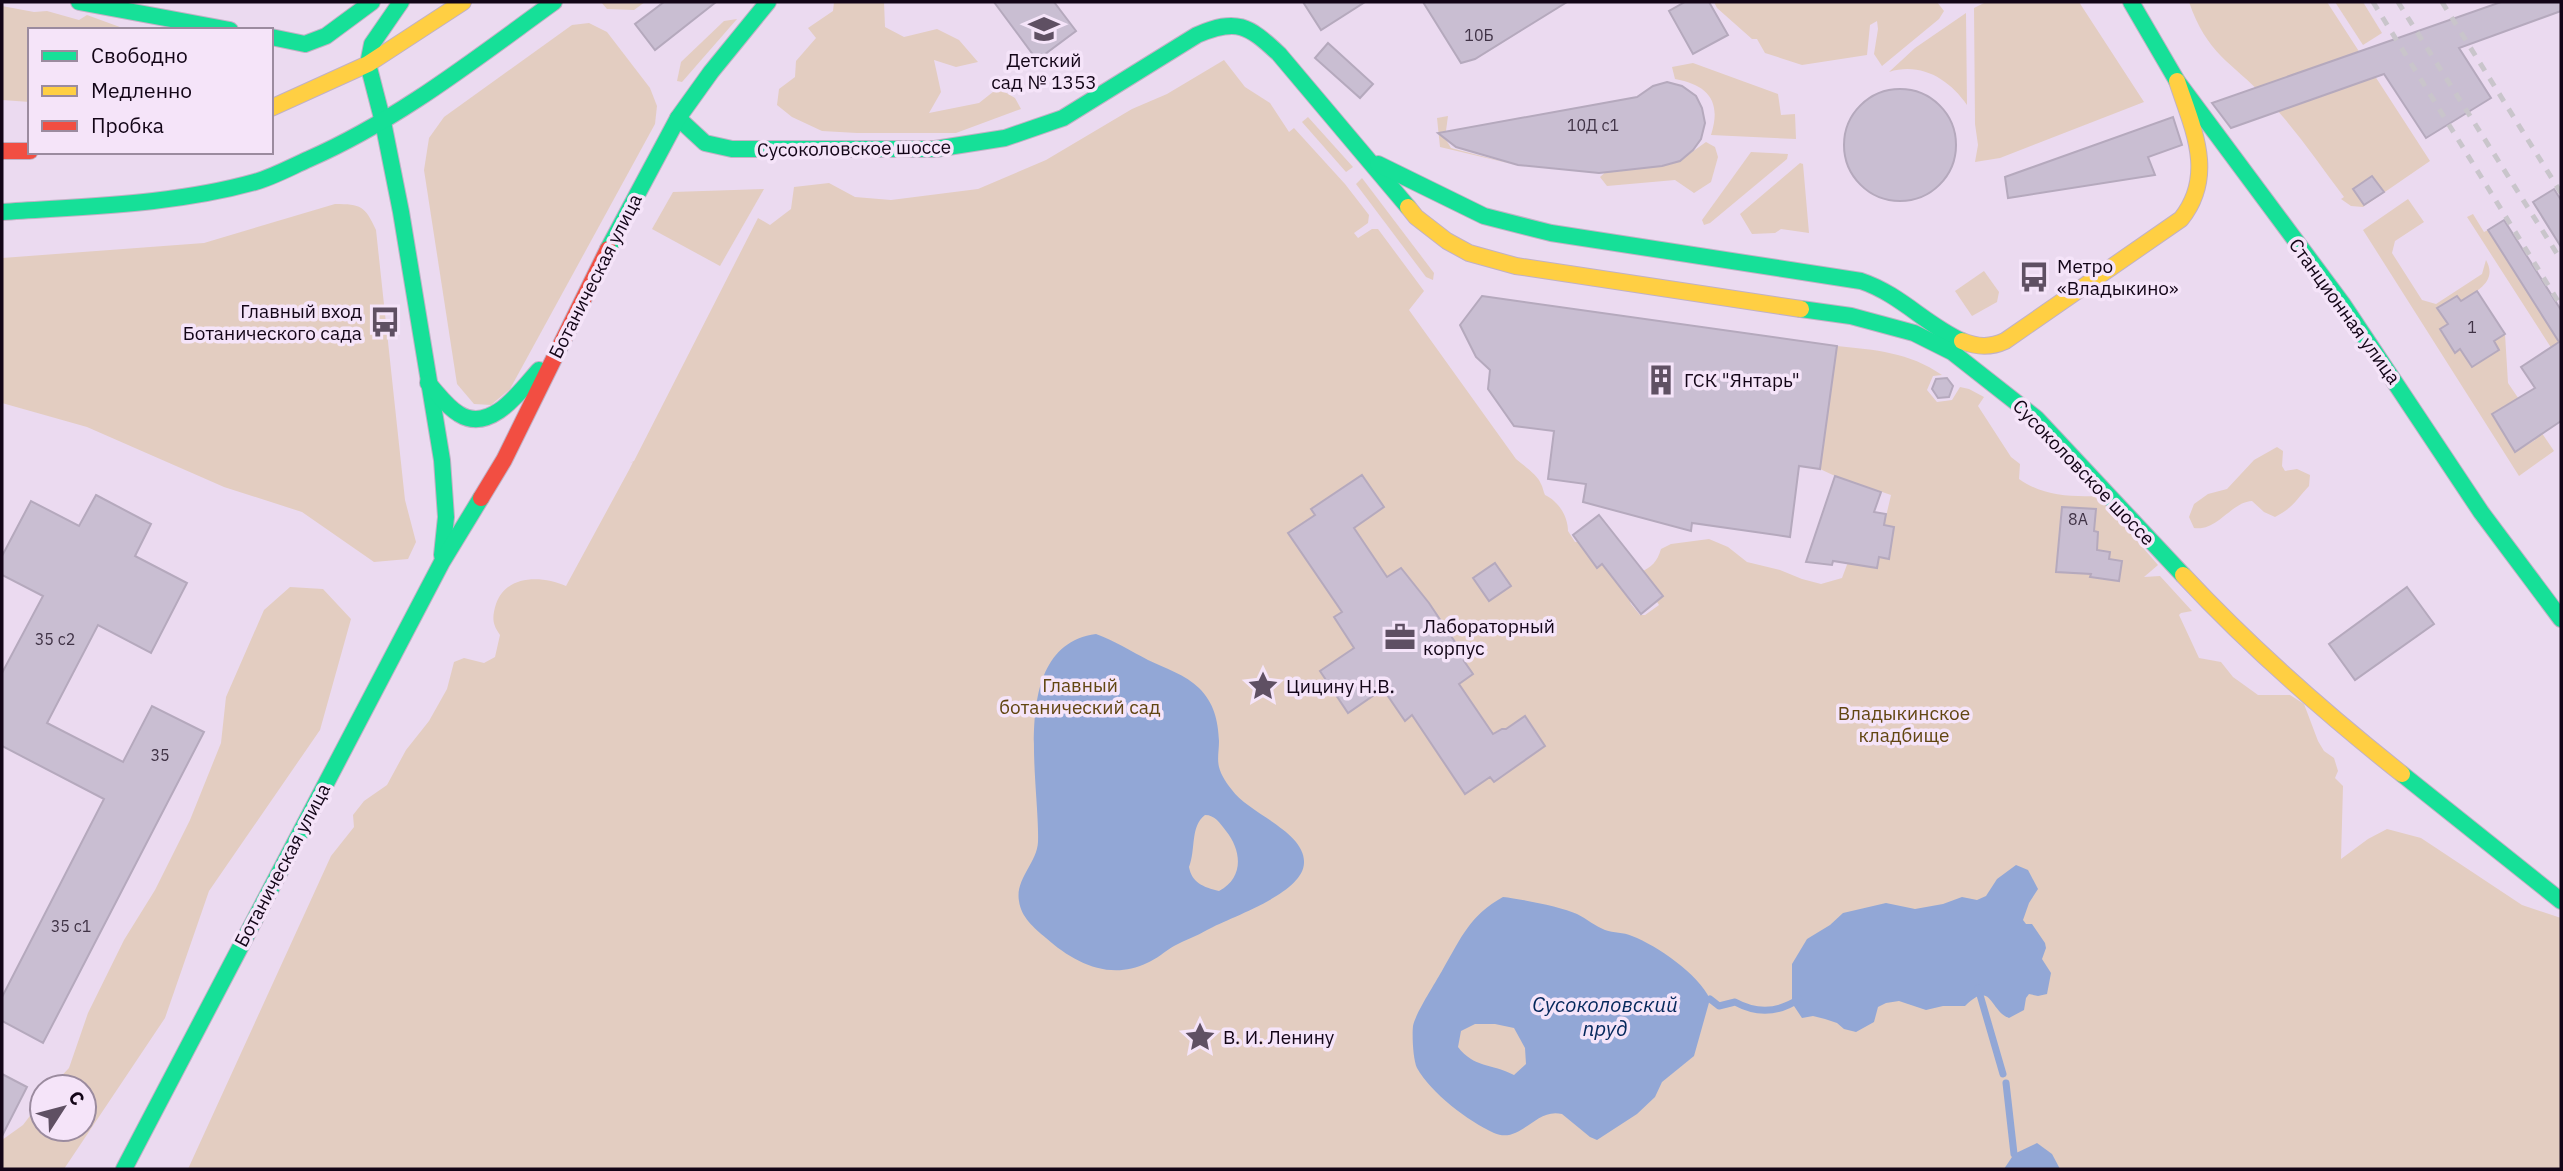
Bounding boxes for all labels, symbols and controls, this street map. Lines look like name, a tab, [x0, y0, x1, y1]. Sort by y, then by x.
school or university icon: Детский сад № 1353	[1027, 12, 1061, 46]
house number: 10Б	[1464, 25, 1494, 45]
legend	[28, 28, 273, 154]
text: Свободно	[91, 41, 188, 69]
place label: Детский сад № 1353	[991, 48, 1097, 94]
text: Медленно	[91, 76, 192, 104]
text: Пробка	[91, 111, 164, 139]
house number: 10Д с1	[1567, 115, 1619, 135]
street label: Сусоколовское шоссе	[757, 134, 951, 162]
street label: Ботаническая улица	[543, 190, 647, 362]
street label: Станционная улица	[2284, 233, 2406, 389]
place label: Метро «Владыкино»	[2057, 254, 2179, 300]
bus stop icon: Метро «Владыкино»	[2017, 260, 2051, 294]
place label: Главный вход Ботанического сада	[183, 299, 362, 345]
bus stop icon: Главный вход Ботанического сада	[368, 305, 402, 339]
house number: 1	[2467, 317, 2477, 337]
building icon: ГСК "Янтарь"	[1644, 363, 1678, 397]
place label: ГСК "Янтарь"	[1684, 368, 1800, 392]
street label: Сусоколовское шоссе	[2008, 394, 2160, 550]
house number: 8А	[2068, 509, 2088, 529]
place label: Лабораторный корпус	[1423, 614, 1555, 660]
office icon: Лабораторный корпус	[1383, 620, 1417, 654]
house number: 35 с2	[35, 629, 75, 649]
place icon: Цицину Н.В.	[1246, 669, 1280, 703]
park label: Главный ботанический сад	[999, 673, 1161, 719]
place label: Цицину Н.В.	[1286, 674, 1395, 698]
park label: Владыкинское кладбище	[1838, 701, 1970, 747]
house number: 35	[150, 745, 170, 765]
street label: Ботаническая улица	[229, 779, 335, 951]
house number: 35 с1	[51, 916, 91, 936]
water label: Сусоколовский пруд	[1532, 990, 1678, 1042]
place icon: В. И. Ленину	[1183, 1020, 1217, 1054]
place label: В. И. Ленину	[1223, 1025, 1335, 1049]
north arrow	[28, 1073, 98, 1143]
text: С	[63, 1086, 90, 1110]

